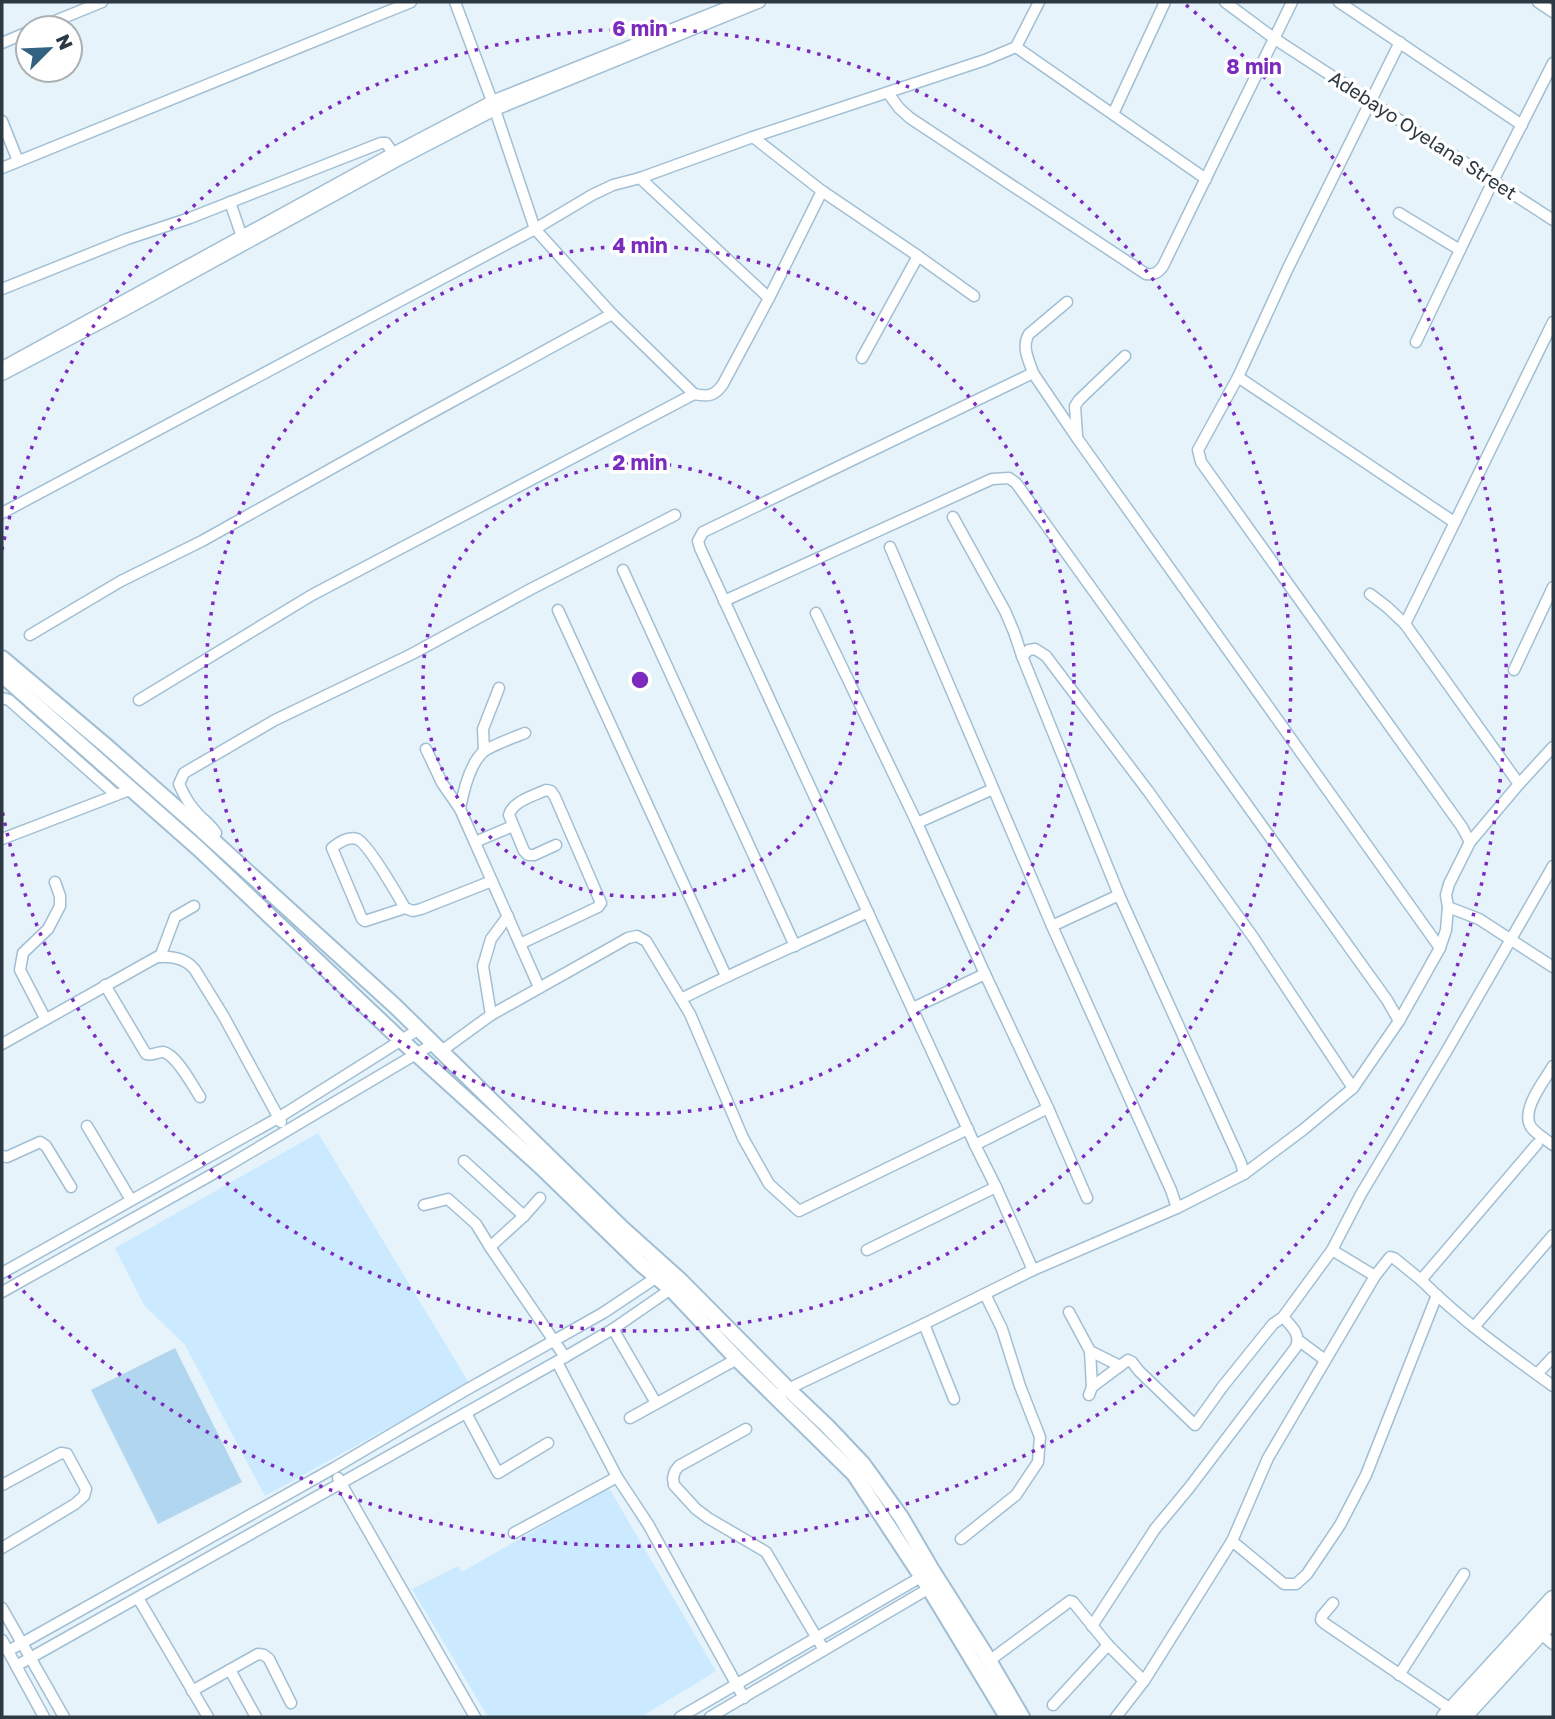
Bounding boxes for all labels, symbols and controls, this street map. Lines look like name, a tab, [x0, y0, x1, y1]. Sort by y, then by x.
north arrow	[14, 14, 84, 84]
text: 6 min	[612, 15, 668, 41]
text: N	[52, 31, 78, 53]
text: 8 min	[1226, 53, 1282, 79]
street label: Adebayo Oyelana Street	[1325, 65, 1521, 204]
text: 4 min	[612, 232, 668, 258]
text: 2 min	[613, 449, 667, 475]
centre of rings	[628, 668, 652, 692]

